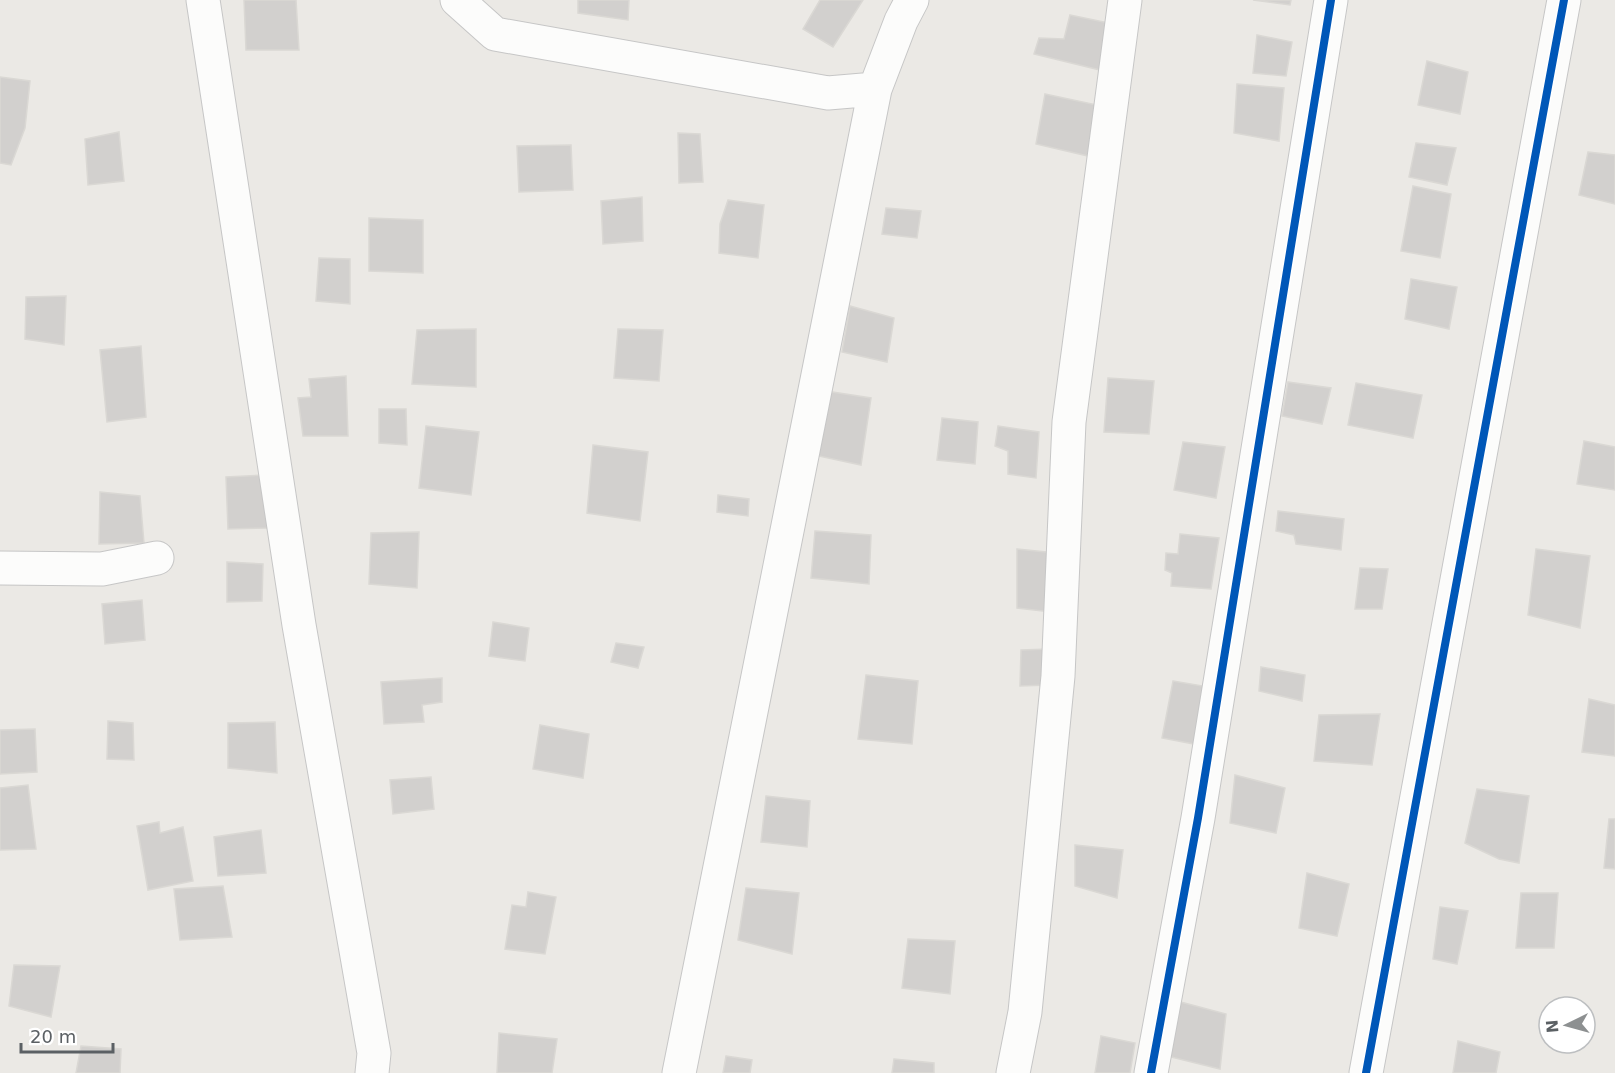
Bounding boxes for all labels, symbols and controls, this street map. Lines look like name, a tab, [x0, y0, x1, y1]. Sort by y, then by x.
north arrow	[1537, 995, 1597, 1055]
scale bar	[21, 1016, 112, 1054]
text: N	[1543, 1019, 1563, 1034]
text: 20 m	[30, 1026, 76, 1047]

